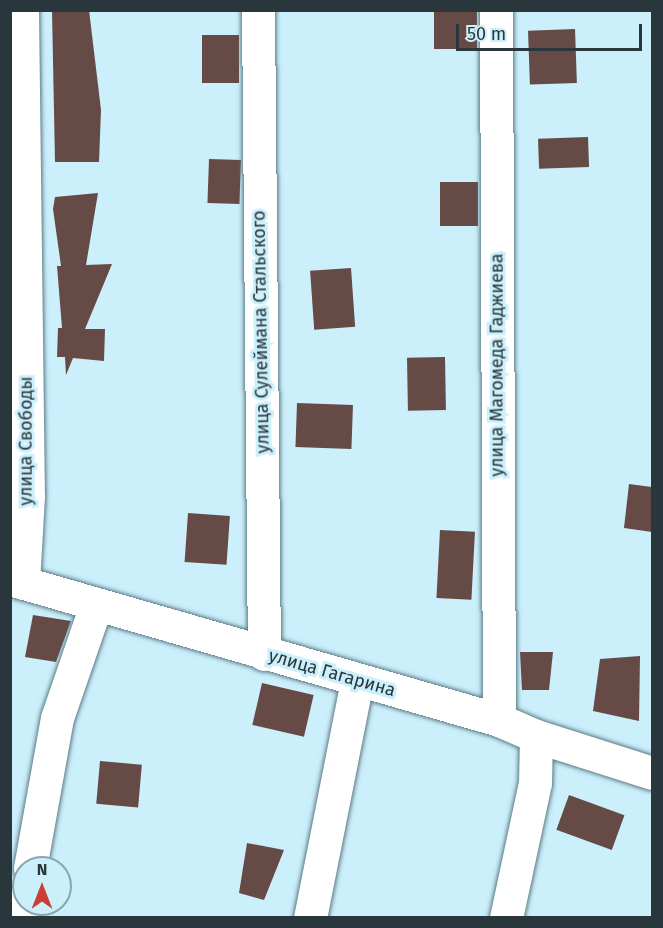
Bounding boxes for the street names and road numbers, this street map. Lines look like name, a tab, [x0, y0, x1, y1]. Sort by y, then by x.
street label: улица Сулеймана Стальского	[248, 210, 274, 454]
street label: улица Магомеда Гаджиева	[486, 253, 508, 477]
street label: улица Свободы	[15, 376, 37, 506]
street label: улица Гагарина	[266, 645, 398, 701]

